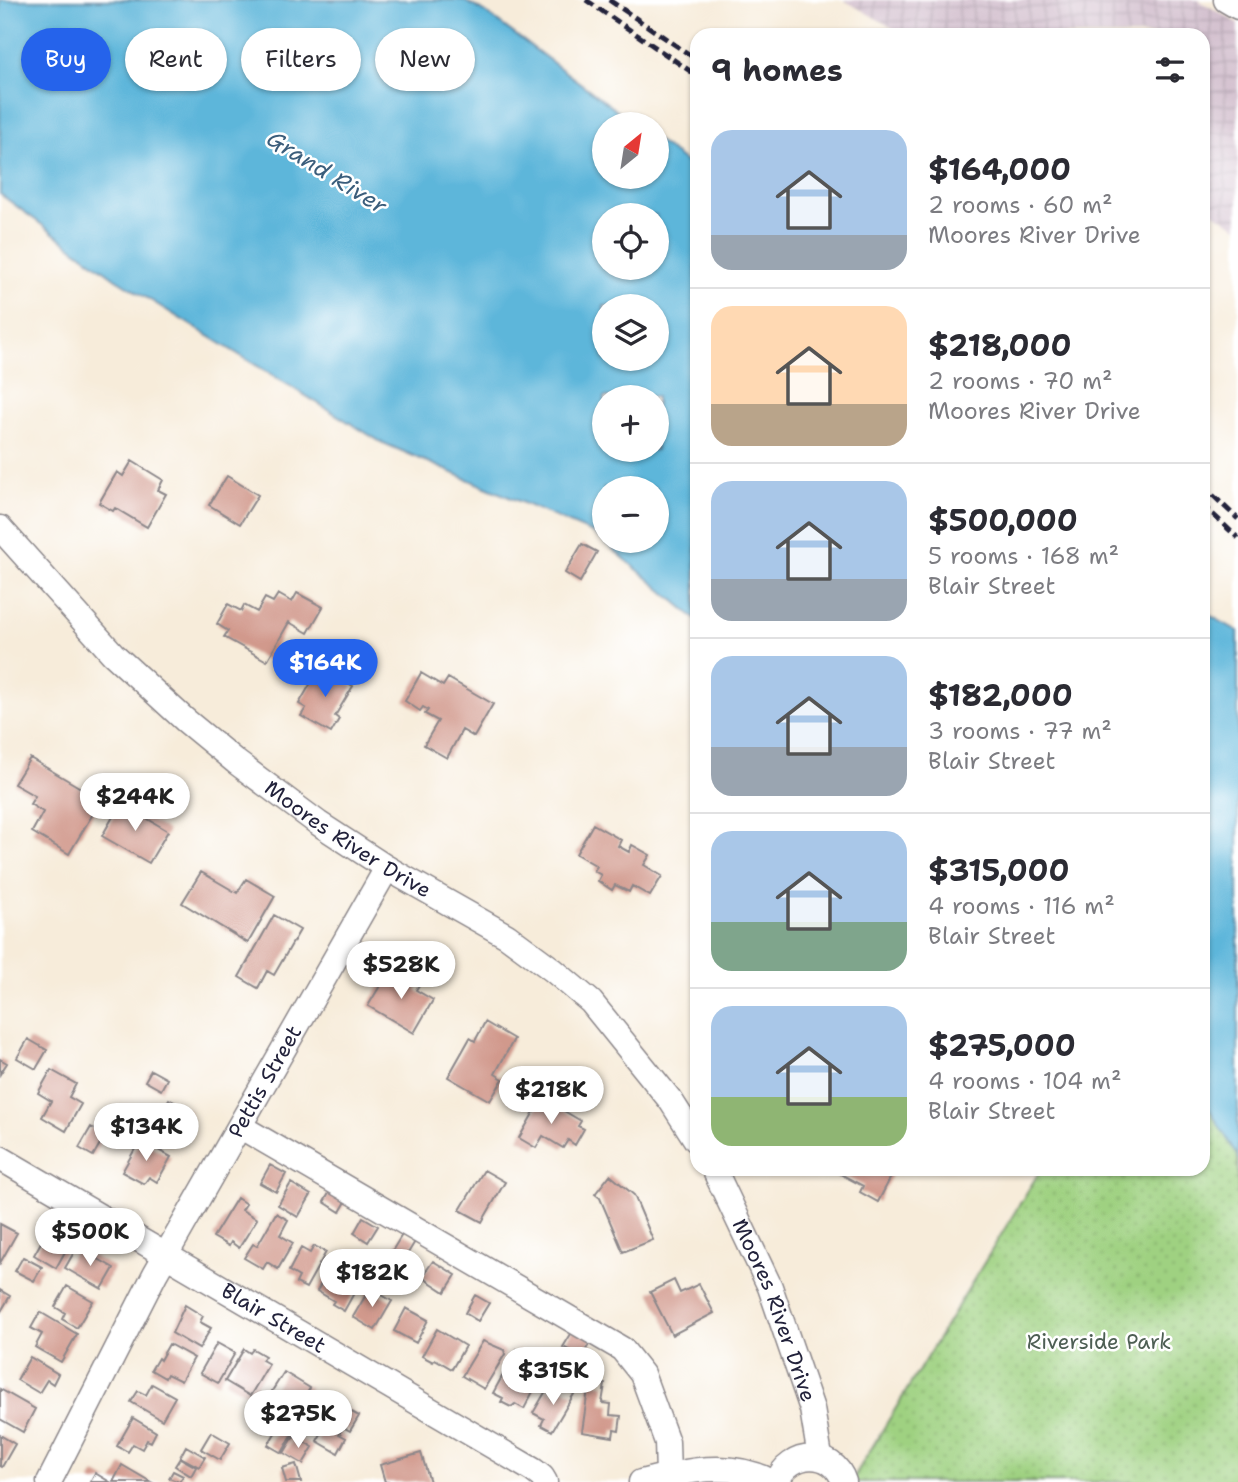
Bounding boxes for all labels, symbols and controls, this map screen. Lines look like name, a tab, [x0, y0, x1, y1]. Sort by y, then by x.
chip: Buy	[21, 28, 111, 91]
chip: Rent	[125, 28, 227, 91]
chip: Filters	[241, 28, 361, 91]
chip: New	[375, 28, 475, 91]
text: 9 homes	[711, 50, 843, 91]
icon: filters	[1151, 51, 1189, 89]
north arrow	[592, 112, 668, 189]
map controls	[592, 112, 669, 553]
water label: Grand River	[261, 123, 394, 221]
text: $164,000	[928, 149, 1071, 190]
icon: home	[767, 158, 851, 242]
text: 2 rooms · 60 m²	[928, 190, 1113, 220]
button: locate	[592, 203, 669, 280]
text: Moores River Drive	[928, 220, 1141, 250]
button: layers	[592, 294, 669, 371]
text: $218,000	[928, 325, 1071, 366]
icon: home	[767, 334, 851, 418]
text: 2 rooms · 70 m²	[928, 366, 1113, 396]
button: +	[592, 385, 669, 462]
text: Moores River Drive	[928, 396, 1141, 426]
button: −	[592, 476, 669, 553]
text: $500,000	[928, 500, 1078, 541]
icon: home	[767, 509, 851, 593]
text: 5 rooms · 168 m²	[928, 541, 1119, 571]
text: Blair Street	[928, 571, 1056, 601]
pin: $164K	[276, 640, 374, 699]
text: $164K	[289, 647, 361, 677]
text: $182,000	[928, 675, 1073, 716]
icon: home	[767, 684, 851, 768]
text: 3 rooms · 77 m²	[928, 716, 1112, 746]
text: Blair Street	[928, 746, 1056, 776]
pin: $244K	[86, 774, 184, 833]
street label: Moores River Drive	[259, 774, 436, 904]
text: $244K	[96, 781, 174, 811]
text: $315,000	[928, 850, 1070, 891]
icon: home	[767, 859, 851, 943]
text: 4 rooms · 116 m²	[928, 891, 1115, 921]
text: Blair Street	[928, 921, 1056, 951]
pin: $528K	[352, 942, 450, 1001]
text: $528K	[362, 949, 440, 979]
street label: Pettis Street	[222, 1020, 308, 1143]
text: $275,000	[928, 1025, 1076, 1066]
icon: home	[767, 1034, 851, 1118]
pin: $218K	[502, 1066, 600, 1126]
text: 4 rooms · 104 m²	[928, 1066, 1121, 1096]
text: $218K	[515, 1074, 587, 1104]
text: Blair Street	[928, 1096, 1056, 1126]
pin: $134K	[97, 1104, 195, 1163]
text: $134K	[110, 1111, 182, 1141]
pin: $500K	[41, 1208, 139, 1268]
street label: Moores River Drive	[726, 1214, 823, 1406]
text: $500K	[51, 1216, 129, 1246]
pin: $182K	[323, 1250, 421, 1309]
text: $182K	[336, 1257, 408, 1287]
street label: Blair Street	[216, 1277, 331, 1360]
park label: Riverside Park	[1027, 1328, 1171, 1356]
pin: $315K	[504, 1348, 602, 1407]
text: $315K	[517, 1355, 589, 1385]
pin: $275K	[249, 1390, 347, 1450]
text: $275K	[260, 1398, 336, 1428]

